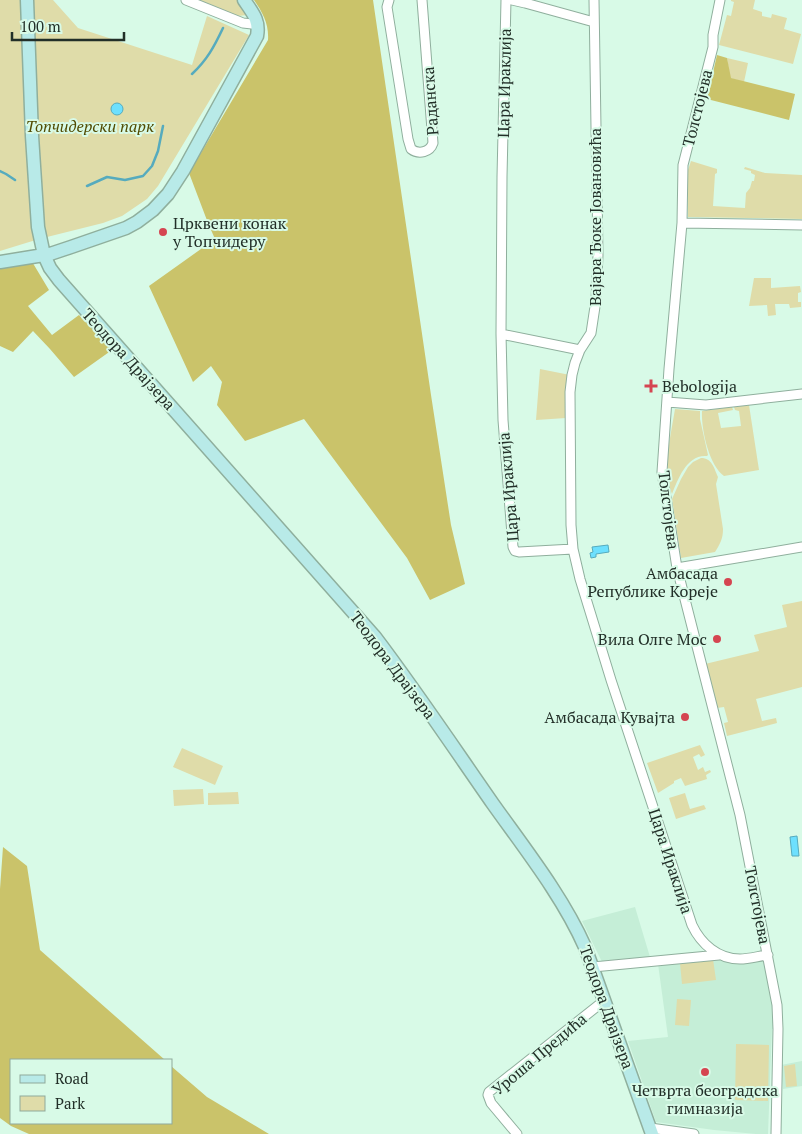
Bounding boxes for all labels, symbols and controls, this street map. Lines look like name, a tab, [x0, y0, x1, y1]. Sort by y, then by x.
scale bar	[12, 10, 125, 42]
text: 100 m	[20, 16, 61, 36]
street label: Цара Ираклија	[492, 28, 516, 138]
street label: Раданска	[417, 66, 443, 136]
street label: Толстојева	[677, 67, 717, 149]
park label: Топчидерски парк	[26, 115, 154, 137]
street label: Вајара Ђоке Јовановића	[584, 128, 606, 306]
place label: Црквени конак у Топчидеру	[172, 212, 287, 252]
marker: Црквени конак у Топчидеру	[157, 226, 169, 238]
street label: Теодора Драјзера	[77, 303, 181, 415]
place label: Bebologija	[662, 375, 737, 397]
marker: Bebologija	[644, 379, 658, 393]
street label: Цара Ираклија	[492, 431, 524, 543]
street label: Толстојева	[653, 469, 685, 551]
place label: Амбасада Републике Кореје	[588, 562, 718, 602]
marker: Амбасада Републике Кореје	[722, 576, 734, 588]
street label: Теодора Драјзера	[345, 607, 441, 723]
place label: Вила Олге Мос	[598, 628, 707, 650]
marker: Вила Олге Мос	[711, 633, 723, 645]
place label: Амбасада Кувајта	[544, 706, 675, 728]
marker: Амбасада Кувајта	[679, 711, 691, 723]
street label: Цара Ираклија	[644, 805, 698, 917]
street label: Толстојева	[740, 864, 776, 946]
street label: Теодора Драјзера	[574, 942, 640, 1072]
street label: Уроша Предића	[487, 1008, 591, 1100]
legend	[10, 1059, 172, 1124]
marker: Четврта београдска гимназија	[699, 1066, 711, 1078]
text: Road	[55, 1068, 88, 1088]
place label: Четврта београдска гимназија	[632, 1079, 778, 1119]
text: Park	[55, 1093, 85, 1113]

